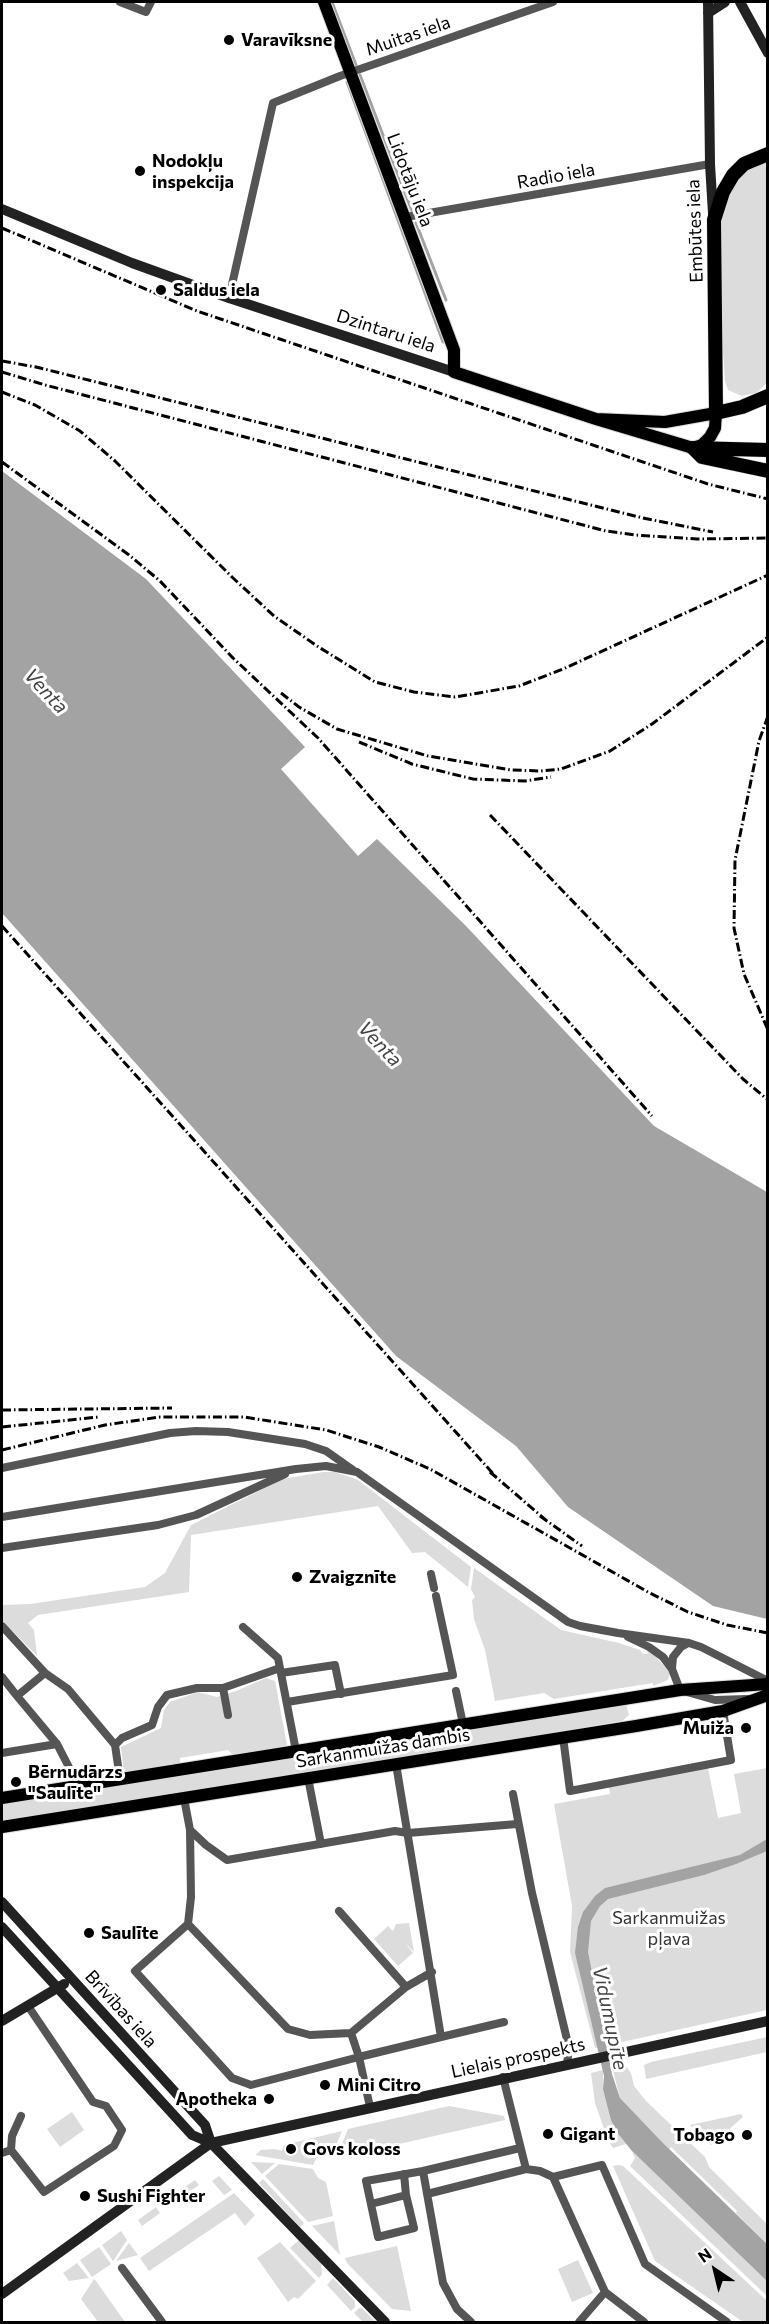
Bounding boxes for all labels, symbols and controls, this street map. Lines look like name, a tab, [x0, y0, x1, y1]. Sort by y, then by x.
street label: Muitas iela	[363, 11, 453, 61]
place label: Varavīksne	[241, 29, 332, 51]
marker: Varavīksne	[222, 33, 236, 47]
street label: Lidotāju iela	[382, 130, 438, 230]
place label: Nodokļu inspekcija	[152, 150, 234, 192]
street label: Radio iela	[515, 159, 597, 193]
marker: Nodokļu inspekcija	[133, 164, 147, 178]
street label: Embūtes iela	[682, 179, 708, 283]
place label: Saldus iela	[173, 279, 260, 301]
marker: Saldus iela	[154, 283, 168, 297]
street label: Dzintaru iela	[334, 305, 438, 357]
water label: Venta	[19, 663, 73, 719]
water label: Venta	[353, 1016, 407, 1072]
place label: Zvaigznīte	[309, 1566, 396, 1588]
marker: Zvaigznīte	[290, 1570, 304, 1584]
place label: Muiža	[683, 1717, 734, 1739]
marker: Muiža	[739, 1721, 753, 1735]
street label: Sarkanmuižas dambis	[294, 1724, 472, 1772]
place label: Bērnudārzs "Saulīte"	[28, 1761, 123, 1804]
marker: Bērnudārzs "Saulīte"	[9, 1775, 23, 1789]
park label: Sarkanmuižas pļava	[612, 1907, 726, 1950]
place label: Saulīte	[101, 1922, 158, 1944]
marker: Saulīte	[82, 1926, 96, 1940]
water label: Vidumupīte	[587, 1964, 633, 2072]
street label: Brīvības iela	[80, 1966, 162, 2052]
street label: Lielais prospekts	[449, 2033, 587, 2083]
place label: Mini Citro	[337, 2074, 421, 2096]
marker: Mini Citro	[318, 2078, 332, 2092]
place label: Apotheka	[175, 2088, 257, 2110]
marker: Apotheka	[262, 2092, 276, 2106]
place label: Gigant	[560, 2123, 615, 2145]
place label: Tobago	[673, 2124, 735, 2146]
marker: Gigant	[541, 2127, 555, 2141]
marker: Tobago	[740, 2128, 754, 2142]
place label: Govs koloss	[303, 2138, 401, 2160]
marker: Govs koloss	[284, 2142, 298, 2156]
place label: Sushi Fighter	[97, 2185, 205, 2207]
marker: Sushi Fighter	[78, 2189, 92, 2203]
north arrow	[685, 2240, 745, 2300]
text: N	[694, 2244, 715, 2266]

